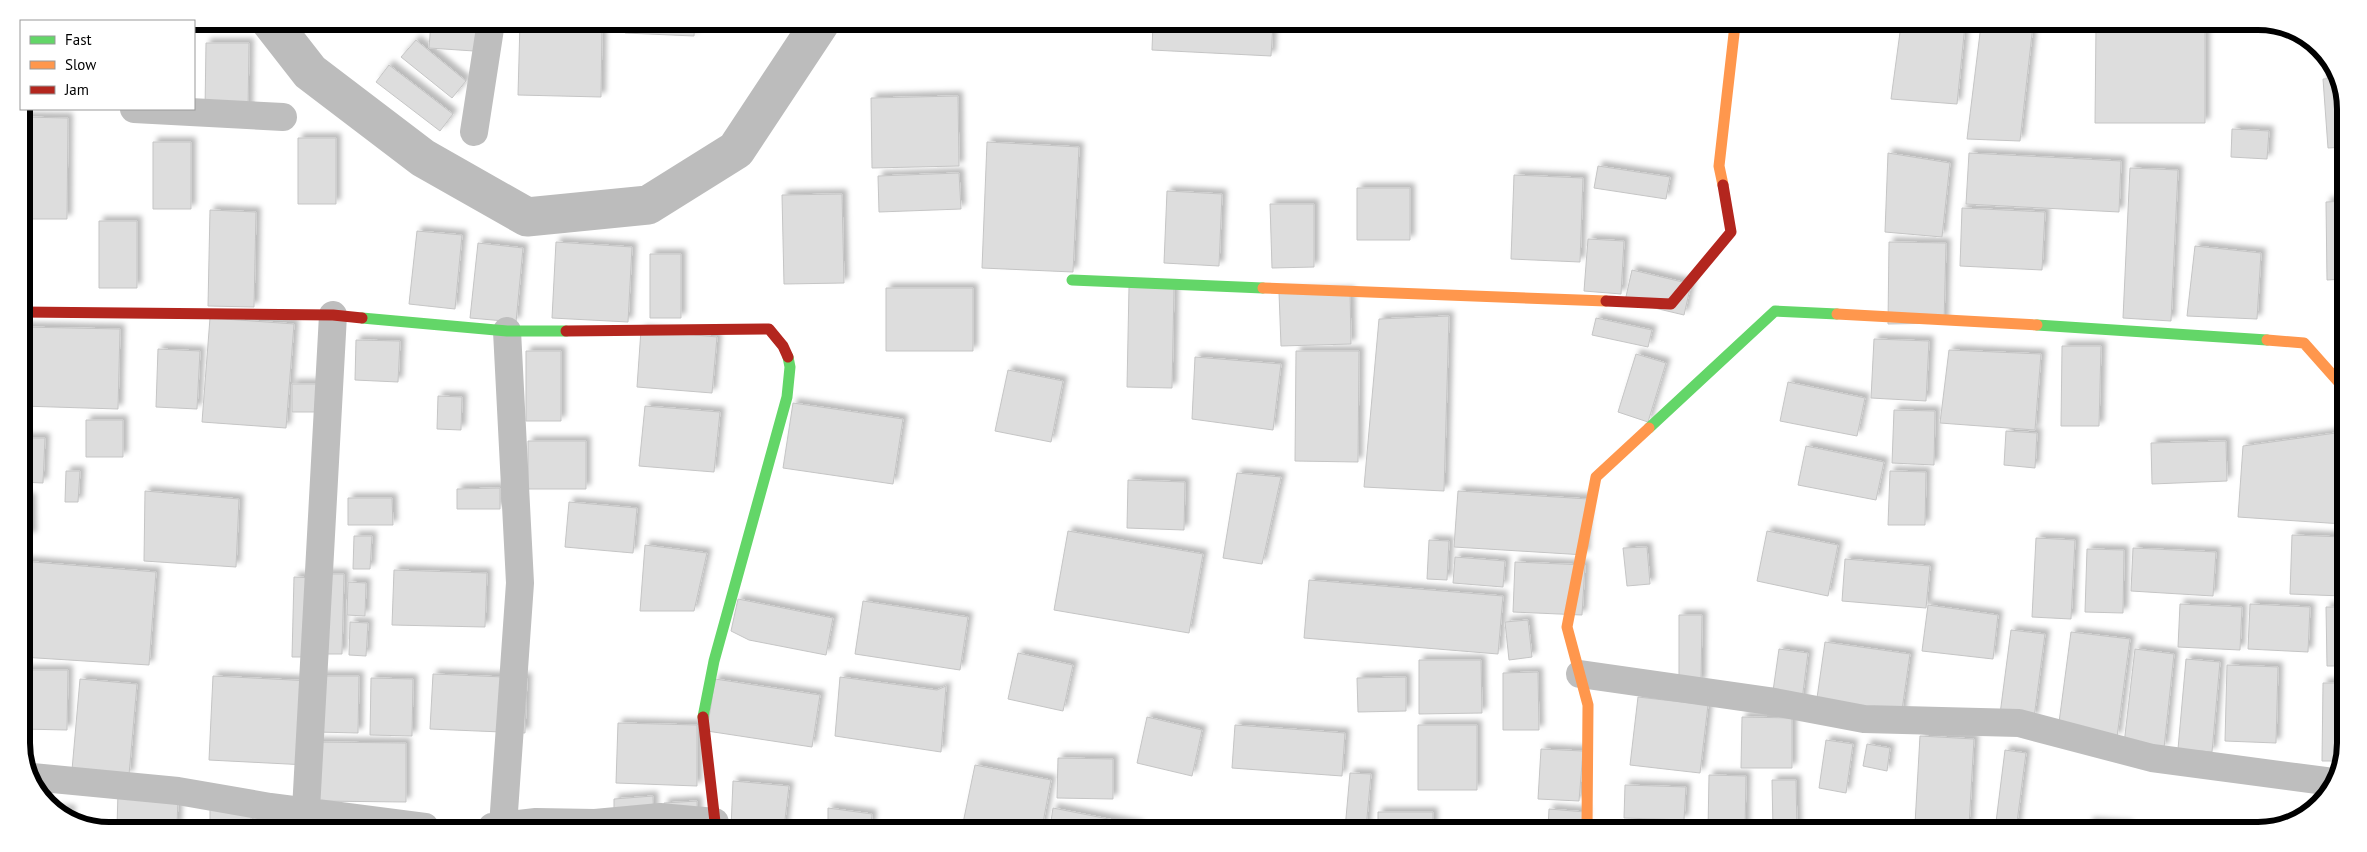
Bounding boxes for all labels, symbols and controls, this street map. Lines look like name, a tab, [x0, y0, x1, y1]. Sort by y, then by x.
legend	[20, 20, 195, 110]
text: Fast	[65, 30, 92, 49]
text: Slow	[65, 55, 96, 74]
text: Jam	[64, 80, 89, 99]

